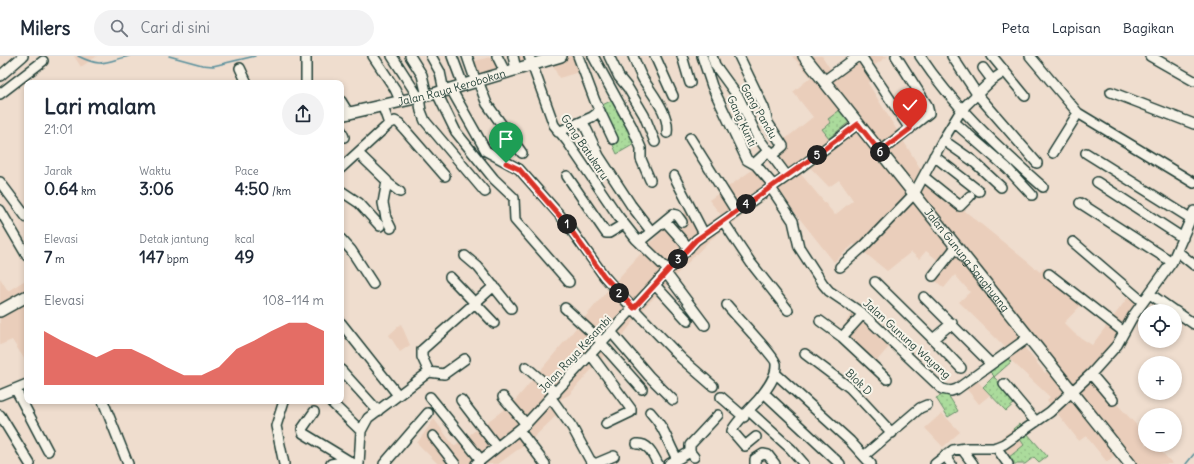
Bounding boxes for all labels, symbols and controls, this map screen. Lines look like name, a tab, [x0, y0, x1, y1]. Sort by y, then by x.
search box	[94, 10, 374, 46]
text: Milers	[20, 16, 70, 40]
icon: search	[108, 17, 130, 39]
text: Cari di sini	[140, 18, 210, 37]
text: Peta	[1002, 19, 1030, 37]
text: Lapisan	[1052, 19, 1101, 37]
text: Bagikan	[1123, 19, 1174, 37]
street label: Jalan Raya Kerobokan	[396, 66, 507, 109]
street label: Gang Pandu	[738, 81, 781, 142]
pin	[893, 88, 927, 129]
text: Lari malam	[44, 92, 156, 120]
button: share	[282, 93, 324, 135]
street label: Gang Kunti	[724, 93, 760, 149]
icon: check	[899, 94, 921, 116]
street label: Gang Batukaru	[558, 112, 612, 183]
text: 21:01	[44, 121, 73, 138]
pin	[489, 122, 523, 163]
icon: arrive	[495, 128, 517, 150]
pin: 6	[870, 142, 890, 162]
pin: 5	[807, 145, 827, 165]
text: 6	[877, 145, 883, 159]
text: 5	[814, 148, 820, 162]
text: Jarak	[44, 164, 72, 178]
text: Waktu	[139, 164, 171, 178]
text: Pace	[235, 164, 259, 178]
text: 0.64	[44, 178, 78, 200]
text: 3:06	[139, 178, 174, 200]
text: 4:50	[235, 178, 269, 200]
text: km	[78, 184, 96, 198]
text: /km	[269, 184, 291, 198]
pin: 4	[736, 194, 756, 214]
text: 4	[743, 197, 749, 211]
street label: Jalan Gunung Sanghyang	[921, 205, 1012, 314]
pin: 1	[557, 214, 577, 234]
text: 1	[565, 217, 569, 231]
text: Elevasi	[44, 232, 78, 246]
text: Detak jantung	[139, 232, 209, 246]
text: kcal	[235, 232, 254, 246]
text: 7	[44, 246, 52, 268]
text: 147	[139, 246, 164, 268]
text: 49	[235, 246, 254, 268]
pin: 3	[668, 249, 688, 269]
text: m	[52, 252, 65, 266]
text: bpm	[164, 252, 189, 266]
text: 3	[675, 252, 681, 266]
pin: 2	[609, 283, 629, 303]
text: 2	[616, 286, 622, 300]
text: Elevasi	[44, 292, 84, 309]
text: 108–114 m	[263, 292, 324, 309]
street label: Jalan Gunung Wayang	[860, 296, 954, 382]
map controls	[1138, 304, 1182, 452]
button: locate	[1138, 304, 1182, 348]
street label: Jalan Raya Kesambi	[536, 313, 614, 395]
button: +	[1138, 356, 1182, 400]
street label: Blok D	[843, 366, 875, 398]
button: −	[1138, 408, 1182, 452]

